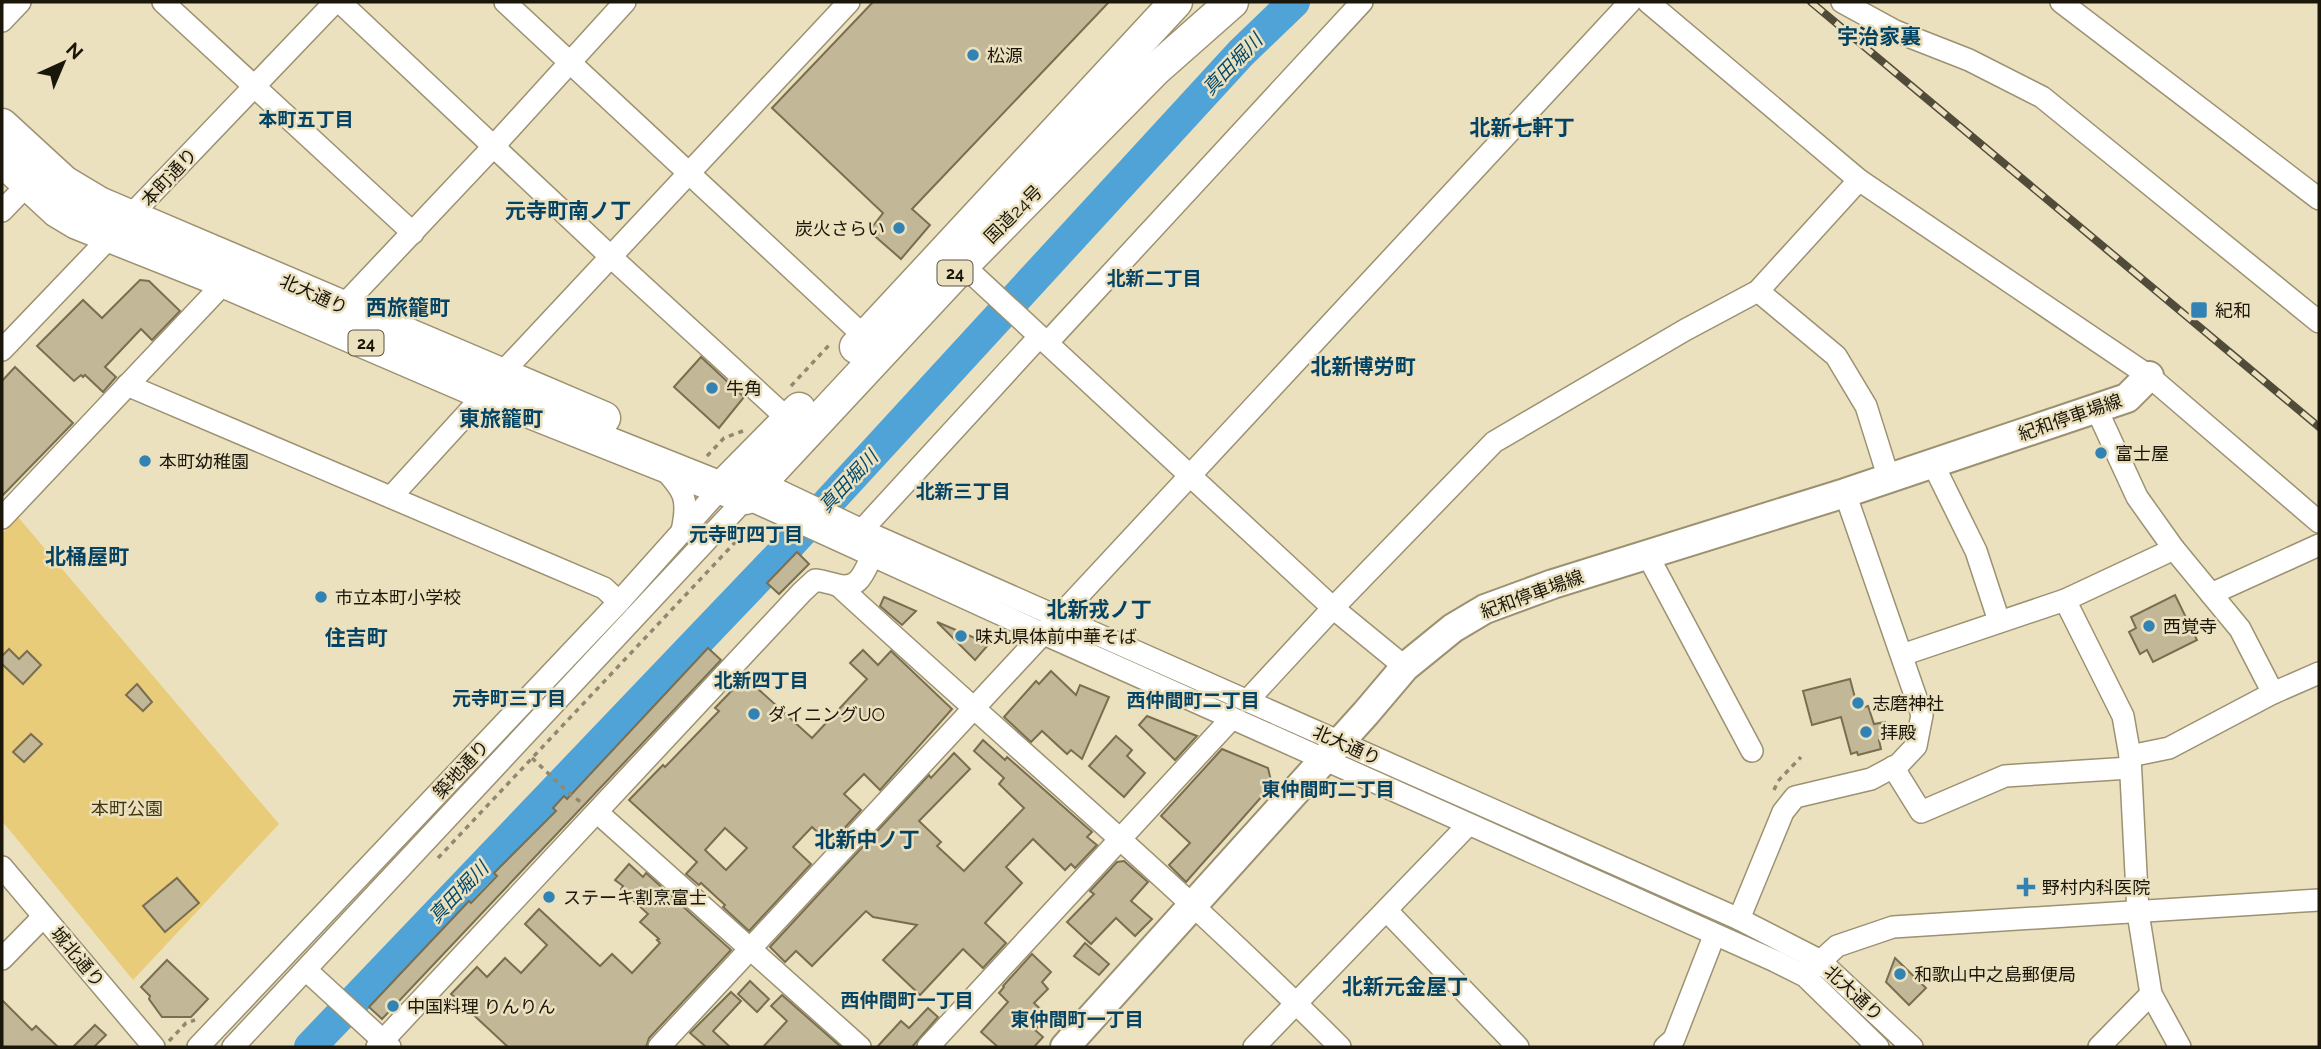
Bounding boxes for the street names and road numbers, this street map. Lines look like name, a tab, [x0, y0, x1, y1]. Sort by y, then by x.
street label: 本町通り	[137, 144, 201, 210]
street label: 国道24号	[980, 181, 1046, 247]
road number: 24	[937, 260, 972, 286]
street label: 北大通り	[277, 270, 351, 318]
road number: 24	[348, 330, 384, 356]
street label: 紀和停車場線	[2016, 389, 2124, 445]
street label: 紀和停車場線	[1478, 566, 1586, 622]
street label: 北大通り	[1310, 721, 1384, 769]
street label: 築地通り	[429, 736, 493, 802]
street label: 城北通り	[47, 923, 109, 991]
street label: 北大通り	[1821, 961, 1887, 1025]

